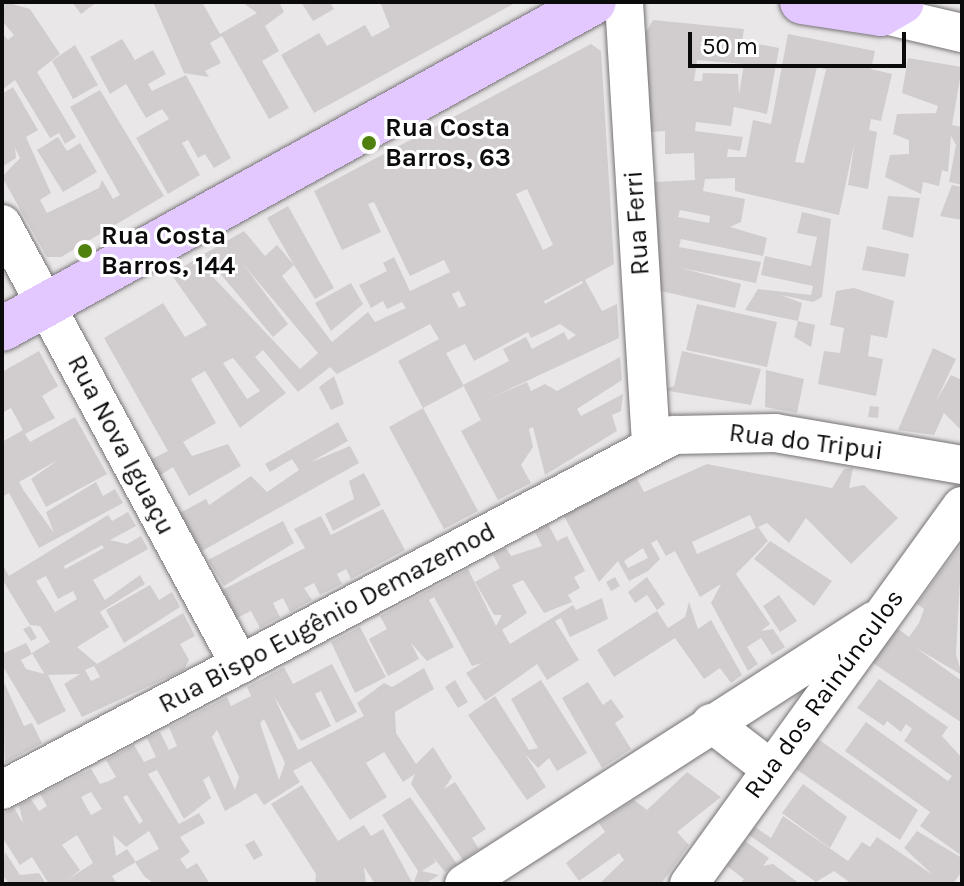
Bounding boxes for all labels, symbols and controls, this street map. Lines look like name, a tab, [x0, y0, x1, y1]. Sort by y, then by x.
scale bar	[692, 16, 910, 66]
text: 50 m	[702, 32, 758, 60]
place label: Rua Costa Barros, 63	[385, 112, 511, 174]
marker: Rua Costa Barros, 63	[360, 134, 378, 152]
street label: Rua Ferri	[618, 170, 656, 276]
place label: Rua Costa Barros, 144	[101, 220, 235, 282]
marker: Rua Costa Barros, 144	[76, 242, 94, 260]
street label: Rua Nova Iguaçu	[61, 350, 181, 540]
street label: Rua do Tripui	[727, 417, 885, 467]
street label: Rua Bispo Eugênio Demazemod	[154, 516, 500, 720]
street label: Rua dos Rainúnculos	[738, 583, 910, 805]

